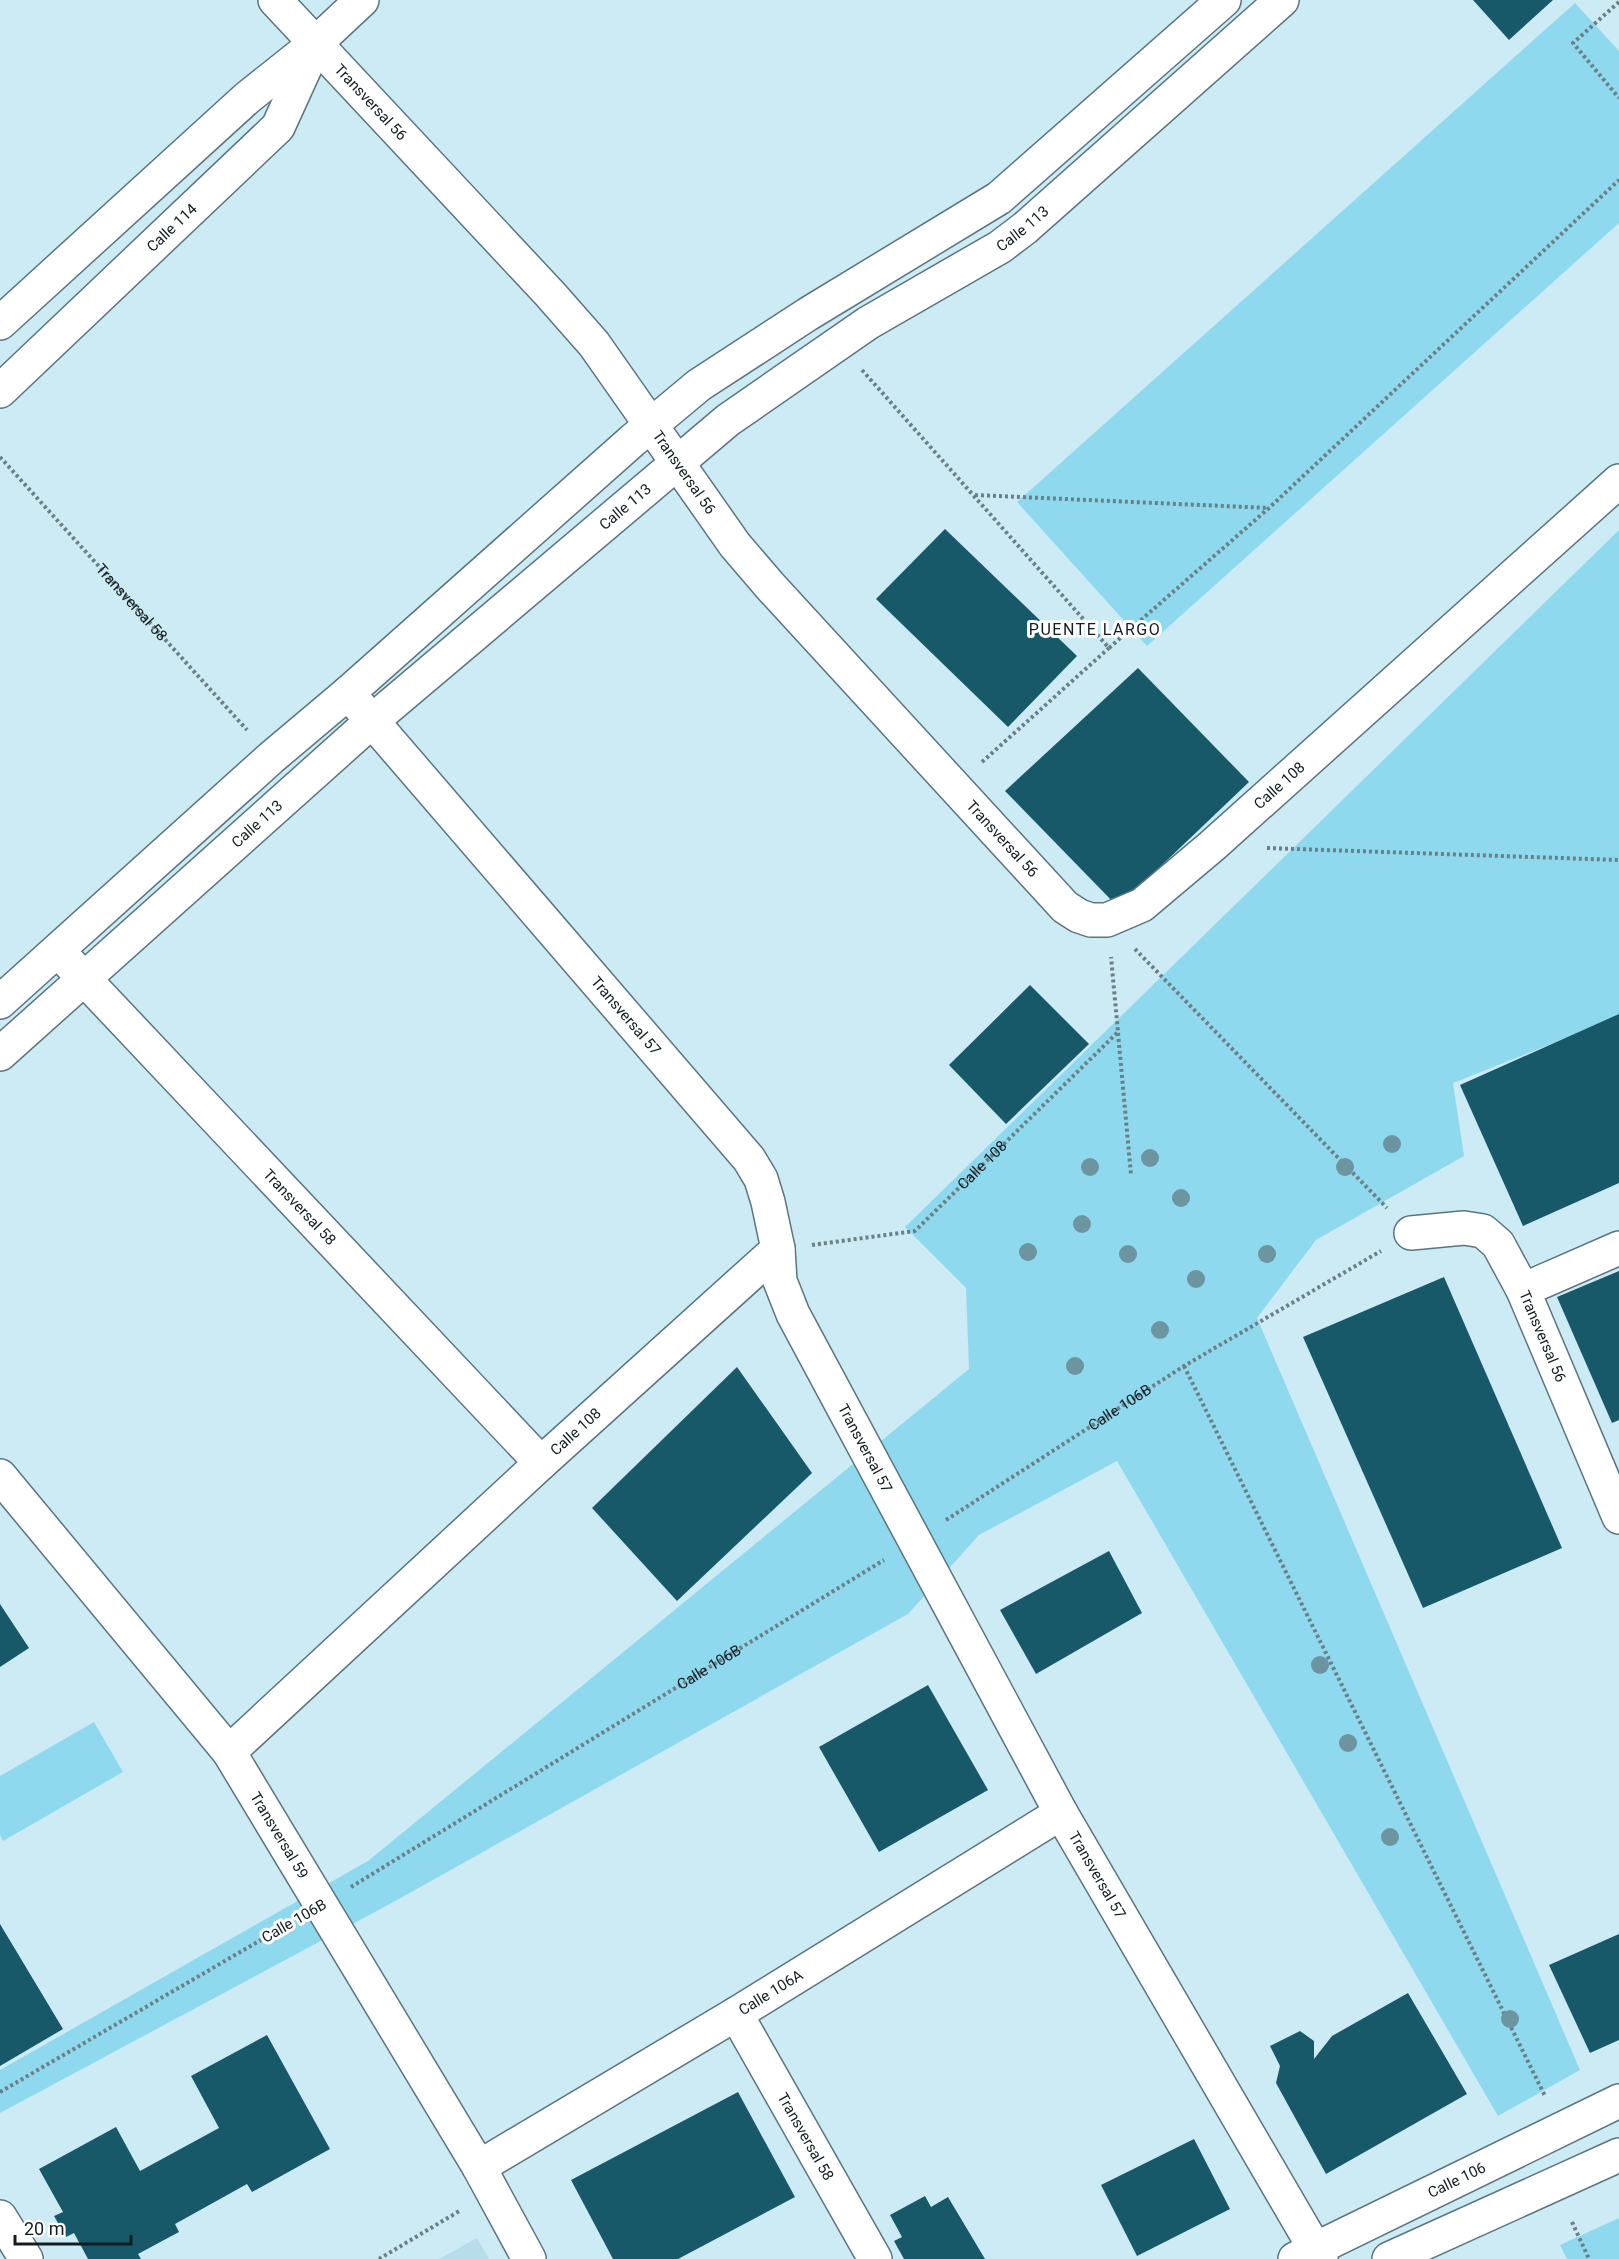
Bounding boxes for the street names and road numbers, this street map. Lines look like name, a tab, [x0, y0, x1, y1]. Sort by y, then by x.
street label: Transversal 56	[331, 60, 411, 144]
street label: Calle 114	[143, 199, 201, 256]
street label: Calle 113	[993, 202, 1052, 256]
street label: Transversal 56	[649, 427, 720, 518]
street label: Calle 113	[596, 480, 655, 534]
street label: Transversal 58	[92, 560, 171, 645]
street label: Calle 108	[1250, 758, 1309, 813]
street label: Calle 113	[228, 796, 286, 851]
street label: Transversal 56	[963, 797, 1042, 881]
street label: Transversal 57	[587, 973, 665, 1059]
street label: Calle 108	[954, 1137, 1011, 1193]
street label: Transversal 58	[259, 1165, 340, 1249]
street label: Transversal 56	[1515, 1288, 1570, 1385]
street label: Calle 106B	[1085, 1381, 1155, 1435]
street label: Transversal 57	[834, 1401, 896, 1496]
street label: Calle 108	[547, 1404, 605, 1459]
street label: Calle 106B	[674, 1641, 744, 1694]
street label: Transversal 59	[246, 1789, 312, 1882]
street label: Transversal 57	[1065, 1828, 1130, 1922]
street label: Calle 106B	[259, 1895, 329, 1947]
street label: Calle 106A	[735, 1966, 806, 2019]
street label: Transversal 58	[774, 2090, 838, 2184]
street label: Calle 106	[1425, 2158, 1489, 2202]

